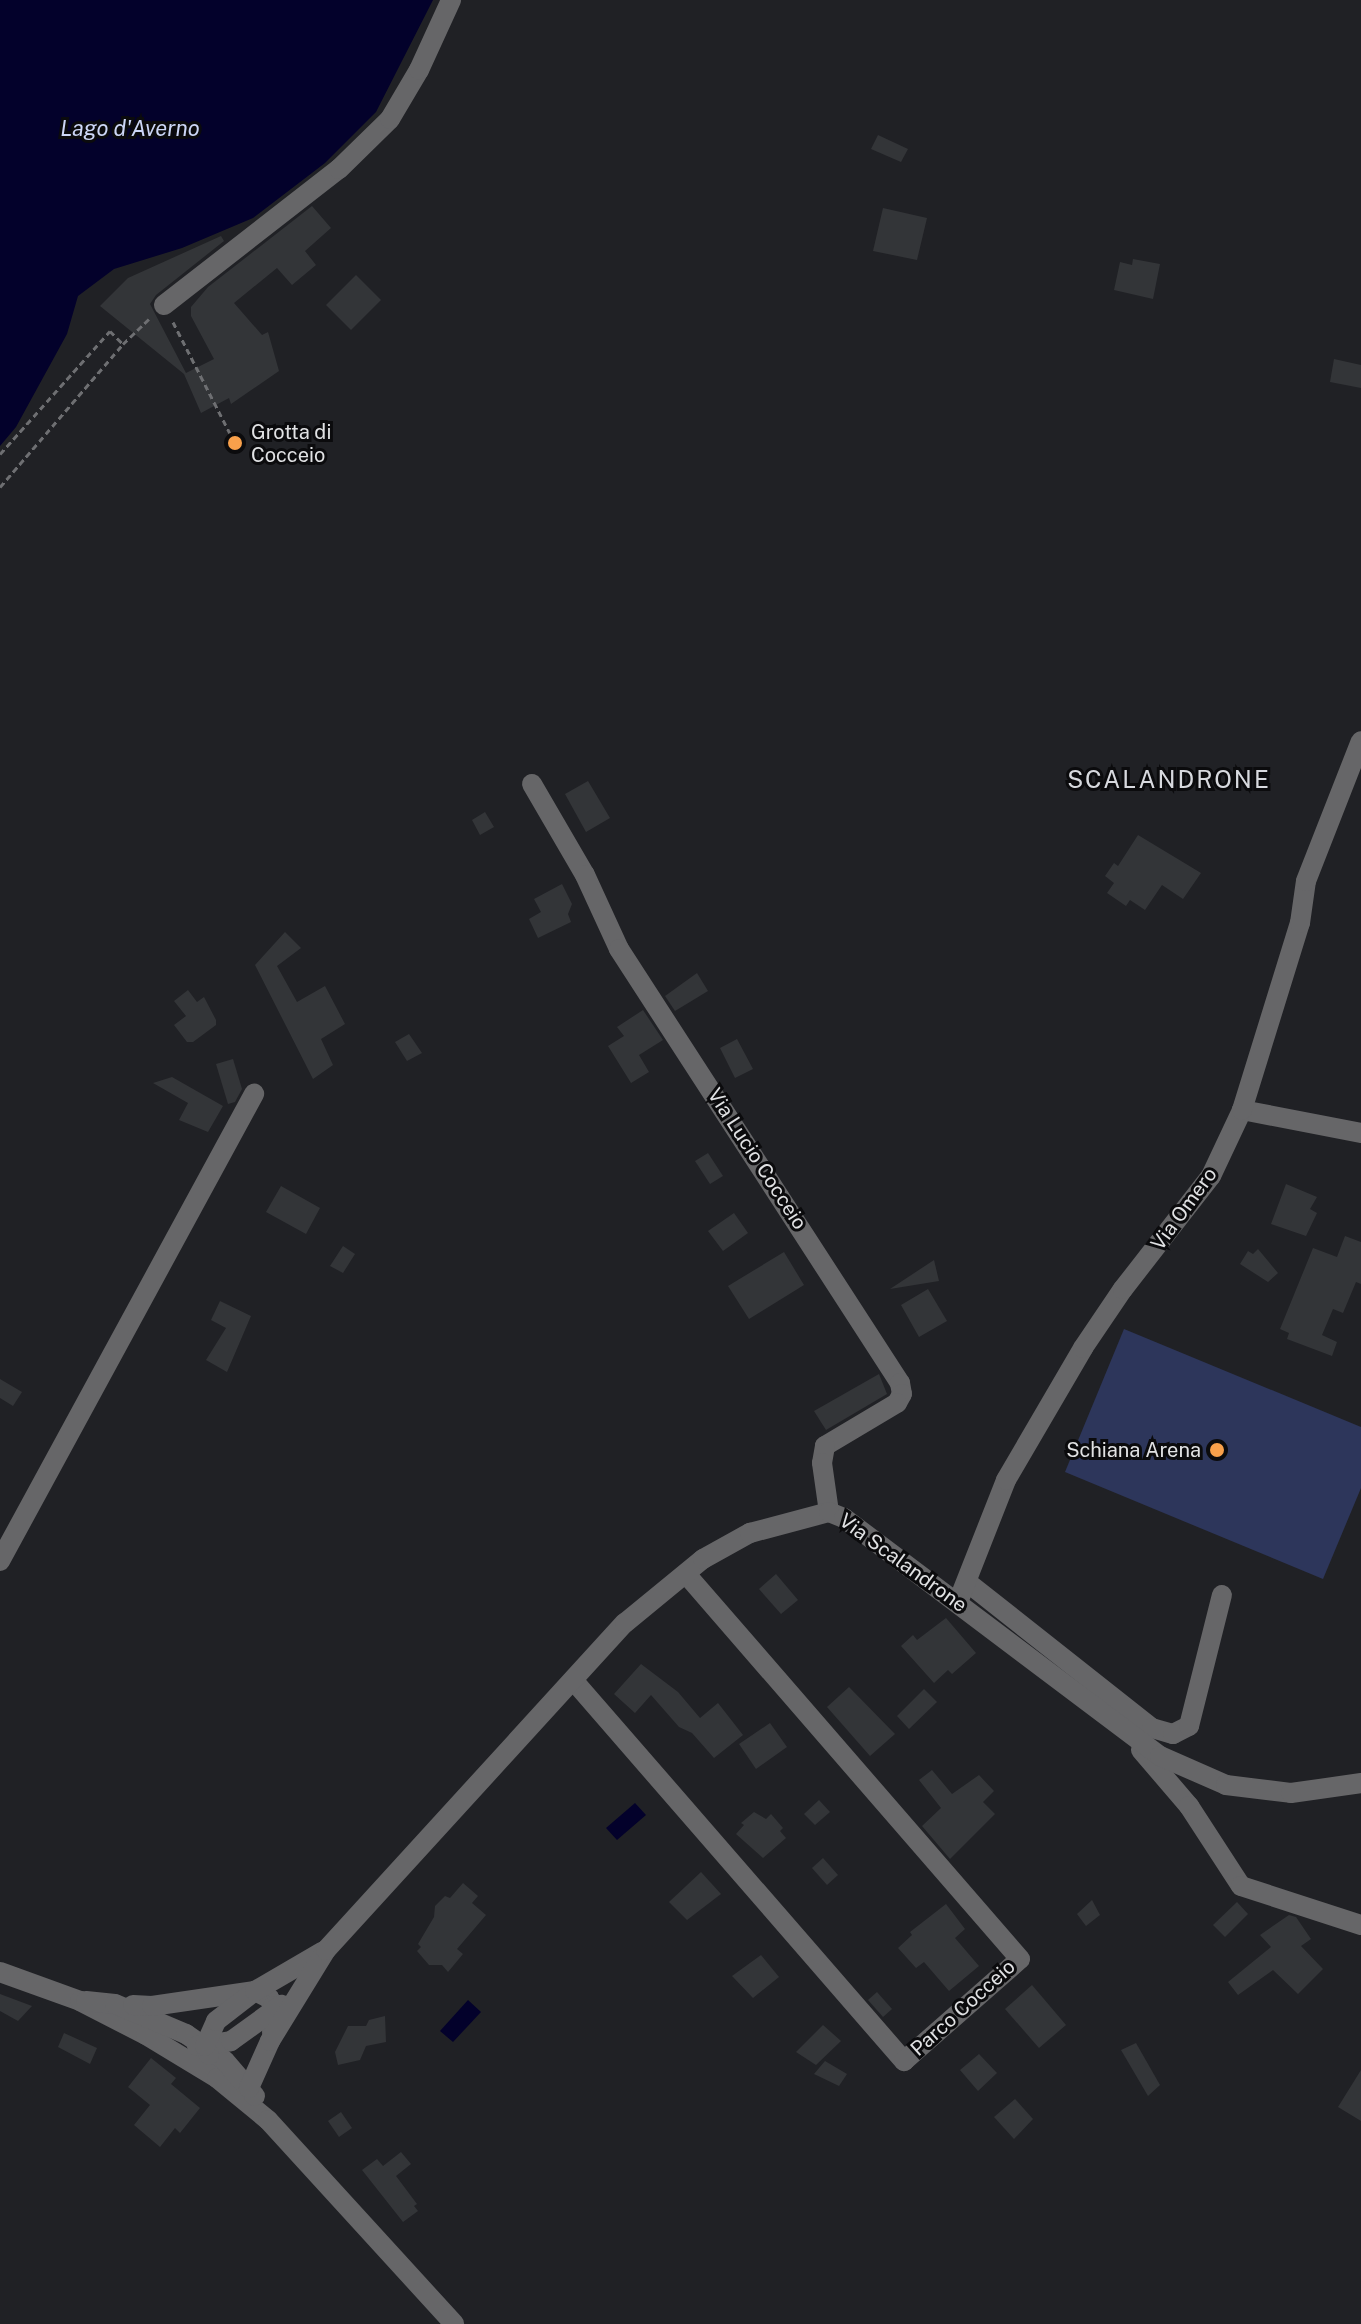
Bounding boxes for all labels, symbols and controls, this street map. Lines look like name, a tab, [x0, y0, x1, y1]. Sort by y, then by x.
water label: Lago d'Averno	[60, 116, 200, 142]
place label: Grotta di Cocceio	[251, 420, 332, 467]
marker: Grotta di Cocceio	[226, 434, 244, 452]
district label: SCALANDRONE	[1067, 766, 1271, 794]
street label: Via Lucio Cocceio	[702, 1084, 812, 1234]
street label: Via Omero	[1146, 1163, 1222, 1255]
place label: Schiana Arena	[1066, 1438, 1201, 1462]
marker: Schiana Arena	[1208, 1441, 1226, 1459]
street label: Via Scalandrone	[834, 1509, 972, 1617]
street label: Parco Cocceio	[906, 1955, 1020, 2061]

